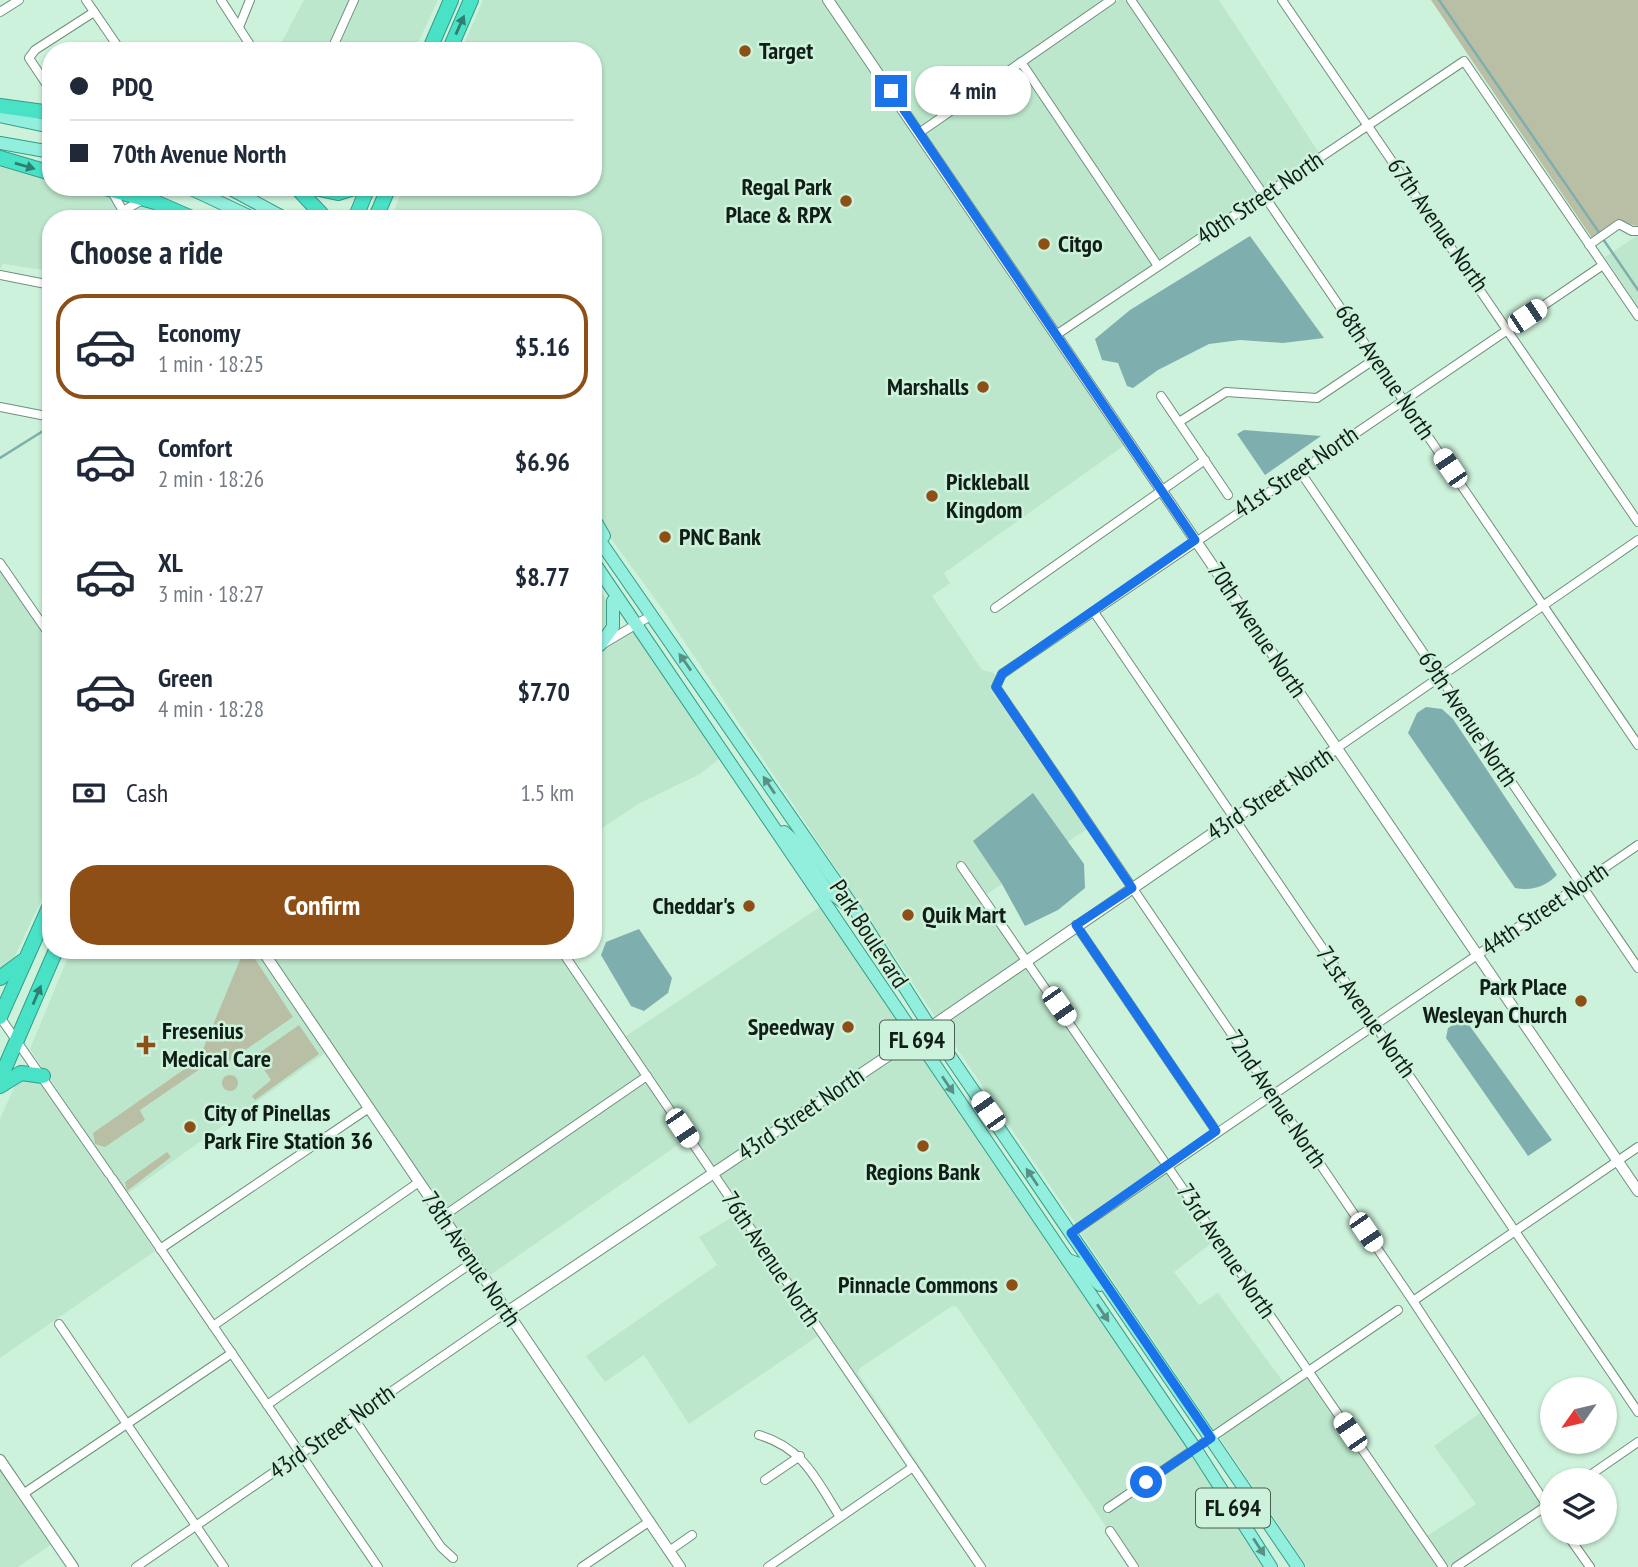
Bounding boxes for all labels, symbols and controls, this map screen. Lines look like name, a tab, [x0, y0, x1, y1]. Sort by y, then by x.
one-way arrow	[455, 15, 466, 36]
place label: Target	[759, 35, 813, 66]
marker: Target	[737, 43, 753, 59]
callout: 4 min	[916, 66, 1031, 116]
text: PDQ	[112, 70, 153, 103]
route end	[875, 75, 907, 107]
text: 4 min	[950, 76, 996, 105]
text: 70th Avenue North	[112, 137, 287, 170]
street label: 40th Street North	[1190, 144, 1329, 251]
street label: 67th Avenue North	[1381, 152, 1496, 298]
one-way arrow	[15, 161, 36, 171]
place label: Regal Park Place & RPX	[725, 171, 832, 230]
marker: Regal Park Place & RPX	[838, 193, 854, 209]
place label: Citgo	[1058, 228, 1103, 259]
text: Choose a ride	[70, 231, 223, 273]
marker: Citgo	[1036, 236, 1052, 252]
car	[1504, 296, 1551, 336]
street label: 68th Avenue North	[1329, 298, 1442, 445]
icon: car	[74, 315, 137, 378]
text: Economy	[158, 316, 240, 349]
text: $5.16	[515, 330, 570, 363]
text: 1 min · 18:25	[158, 349, 264, 378]
place label: Marshalls	[887, 371, 969, 402]
marker: Marshalls	[975, 379, 991, 395]
street label: 41st Street North	[1227, 419, 1364, 525]
icon: car	[74, 430, 137, 493]
text: Comfort	[158, 431, 232, 464]
text: $6.96	[515, 445, 570, 478]
car	[1430, 445, 1471, 491]
text: 2 min · 18:26	[158, 464, 264, 493]
place label: Pickleball Kingdom	[946, 466, 1030, 525]
marker: Pickleball Kingdom	[924, 488, 940, 504]
place label: PNC Bank	[679, 521, 761, 552]
marker: PNC Bank	[657, 529, 673, 545]
icon: car	[74, 545, 137, 608]
text: XL	[158, 546, 183, 579]
street label: 70th Avenue North	[1201, 556, 1314, 703]
text: $8.77	[515, 560, 570, 593]
text: 3 min · 18:27	[158, 579, 264, 608]
street label: 69th Avenue North	[1412, 645, 1525, 792]
one-way arrow	[678, 652, 691, 672]
icon: car	[74, 660, 137, 723]
text: Green	[158, 661, 213, 694]
text: $7.70	[517, 675, 570, 708]
text: 4 min · 18:28	[158, 694, 264, 723]
street label: 43rd Street North	[1201, 740, 1339, 847]
icon: cash	[70, 774, 108, 812]
text: Cash	[126, 776, 168, 809]
one-way arrow	[762, 776, 776, 794]
text: 1.5 km	[520, 778, 574, 807]
street label: 44th Street North	[1475, 855, 1614, 962]
button: Confirm	[70, 865, 574, 945]
street label: Park Boulevard	[823, 874, 916, 994]
place label: Cheddar's	[653, 890, 735, 921]
marker: Cheddar's	[741, 898, 757, 914]
place label: Quik Mart	[922, 899, 1006, 930]
marker: Quik Mart	[900, 907, 916, 923]
street label: 71st Avenue North	[1310, 940, 1423, 1084]
place label: Park Place Wesleyan Church	[1422, 971, 1567, 1030]
car	[1039, 983, 1080, 1029]
one-way arrow	[32, 984, 43, 1005]
marker: Park Place Wesleyan Church	[1573, 993, 1589, 1009]
place label: Speedway	[748, 1011, 834, 1042]
place label: Fresenius Medical Care	[162, 1015, 271, 1074]
marker: Speedway	[840, 1019, 856, 1035]
road number: FL 694	[880, 1021, 954, 1060]
street label: 72nd Avenue North	[1219, 1024, 1334, 1174]
marker: Fresenius Medical Care	[136, 1035, 156, 1055]
street label: 43rd Street North	[732, 1060, 870, 1167]
one-way arrow	[941, 1075, 954, 1094]
car	[968, 1088, 1009, 1134]
place label: City of Pinellas Park Fire Station 36	[204, 1097, 373, 1156]
car	[662, 1105, 703, 1151]
marker: City of Pinellas Park Fire Station 36	[182, 1119, 198, 1135]
marker: Regions Bank	[915, 1138, 931, 1154]
place label: Regions Bank	[866, 1156, 980, 1187]
one-way arrow	[1025, 1168, 1039, 1186]
street label: 73rd Avenue North	[1170, 1177, 1283, 1324]
street label: 78th Avenue North	[415, 1185, 528, 1332]
street label: 76th Avenue North	[715, 1185, 828, 1332]
car	[1346, 1209, 1387, 1255]
place label: Pinnacle Commons	[838, 1269, 998, 1300]
marker: Pinnacle Commons	[1004, 1277, 1020, 1293]
one-way arrow	[1096, 1304, 1110, 1322]
street label: 43rd Street North	[263, 1377, 400, 1486]
north arrow	[1540, 1377, 1617, 1454]
map controls	[1540, 1377, 1617, 1545]
car	[1330, 1409, 1371, 1455]
route start	[1130, 1466, 1162, 1498]
button: layers	[1540, 1468, 1617, 1545]
road number: FL 694	[1196, 1488, 1270, 1527]
one-way arrow	[1252, 1537, 1265, 1557]

